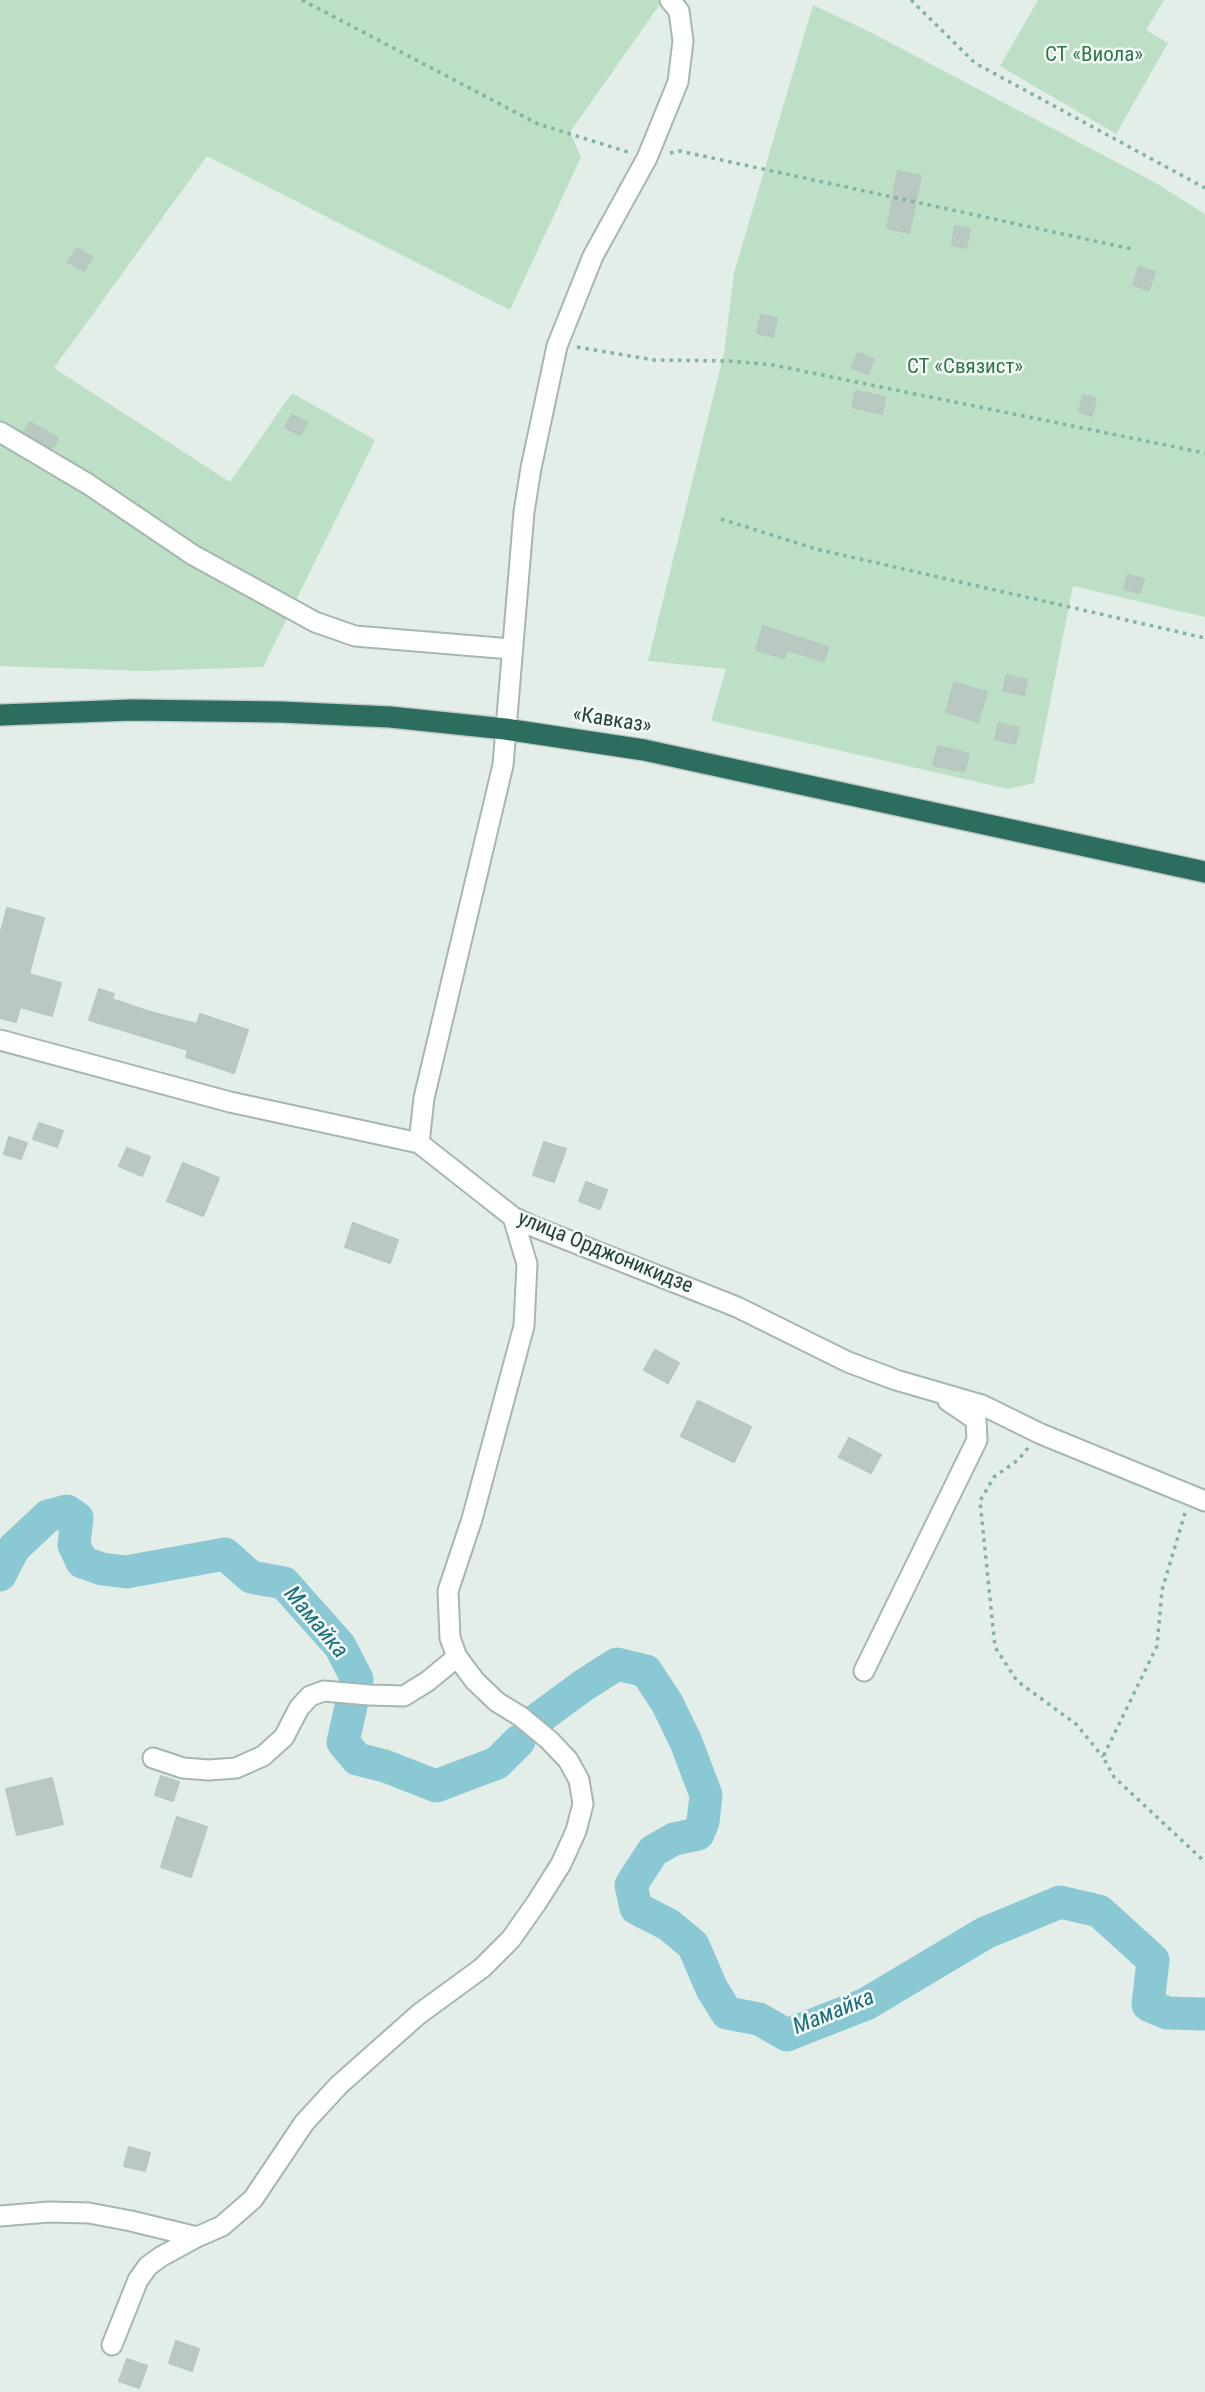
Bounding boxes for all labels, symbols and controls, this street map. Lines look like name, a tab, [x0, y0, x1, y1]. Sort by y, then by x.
park label: СТ «Виола»	[1045, 43, 1143, 69]
park label: СТ «Связист»	[907, 355, 1023, 381]
street label: «Кавказ»	[571, 702, 653, 740]
street label: улица Орджоникидзе	[514, 1206, 696, 1300]
water label: Мамайка	[277, 1581, 353, 1665]
water label: Мамайка	[789, 1984, 879, 2042]

